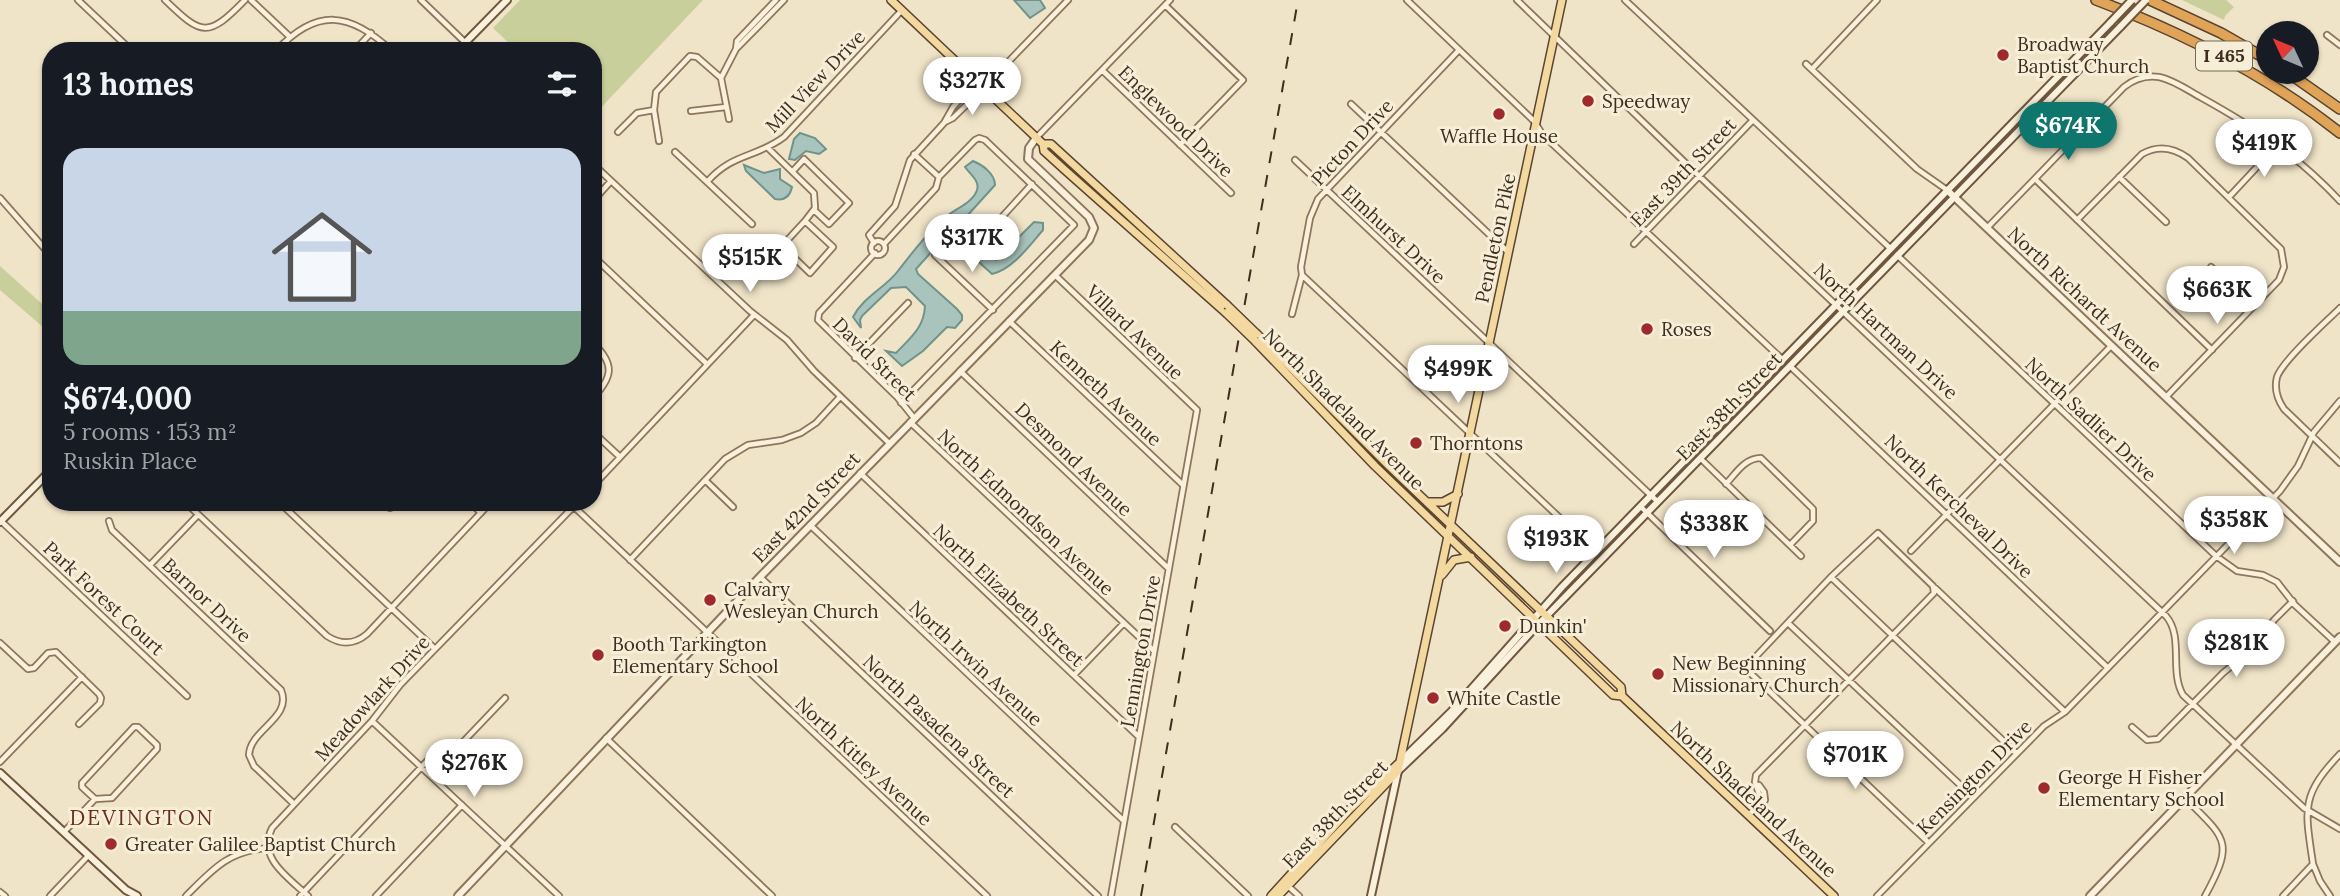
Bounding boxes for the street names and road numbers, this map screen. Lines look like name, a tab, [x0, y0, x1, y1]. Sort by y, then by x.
street label: Mill View Drive	[760, 25, 870, 137]
road number: I 465	[2196, 42, 2252, 70]
street label: Englewood Drive	[1113, 60, 1239, 182]
street label: Picton Drive	[1306, 94, 1398, 190]
street label: East 39th Street	[1625, 112, 1741, 231]
street label: Pendleton Pike	[1470, 171, 1520, 305]
street label: Elmhurst Drive	[1337, 180, 1451, 288]
street label: North Richardt Avenue	[2003, 221, 2167, 377]
street label: North Hartman Drive	[1809, 258, 1963, 404]
street label: Villard Avenue	[1080, 279, 1189, 385]
street label: David Street	[828, 312, 922, 406]
street label: North Shadeland Avenue	[1258, 323, 1430, 495]
street label: Kenneth Avenue	[1045, 335, 1167, 451]
street label: East 38th Street	[1671, 346, 1787, 465]
street label: North Sadlier Drive	[2020, 352, 2162, 486]
street label: Desmond Avenue	[1010, 397, 1138, 521]
street label: North Edmondson Avenue	[933, 424, 1119, 600]
street label: North Kercheval Drive	[1880, 429, 2038, 583]
street label: East 42nd Street	[747, 446, 865, 567]
street label: North Elizabeth Street	[928, 519, 1090, 672]
street label: Park Forest Court	[38, 536, 170, 661]
street label: Barnor Drive	[157, 553, 257, 647]
street label: Lennington Drive	[1115, 573, 1165, 729]
street label: North Irwin Avenue	[904, 595, 1048, 731]
street label: Meadowlark Drive	[309, 630, 435, 766]
street label: North Pasadena Street	[858, 649, 1020, 803]
street label: North Kitley Avenue	[791, 691, 937, 831]
street label: Kensington Drive	[1911, 714, 2037, 840]
street label: North Shadeland Avenue	[1666, 716, 1842, 882]
street label: East 38th Street	[1277, 754, 1393, 873]

